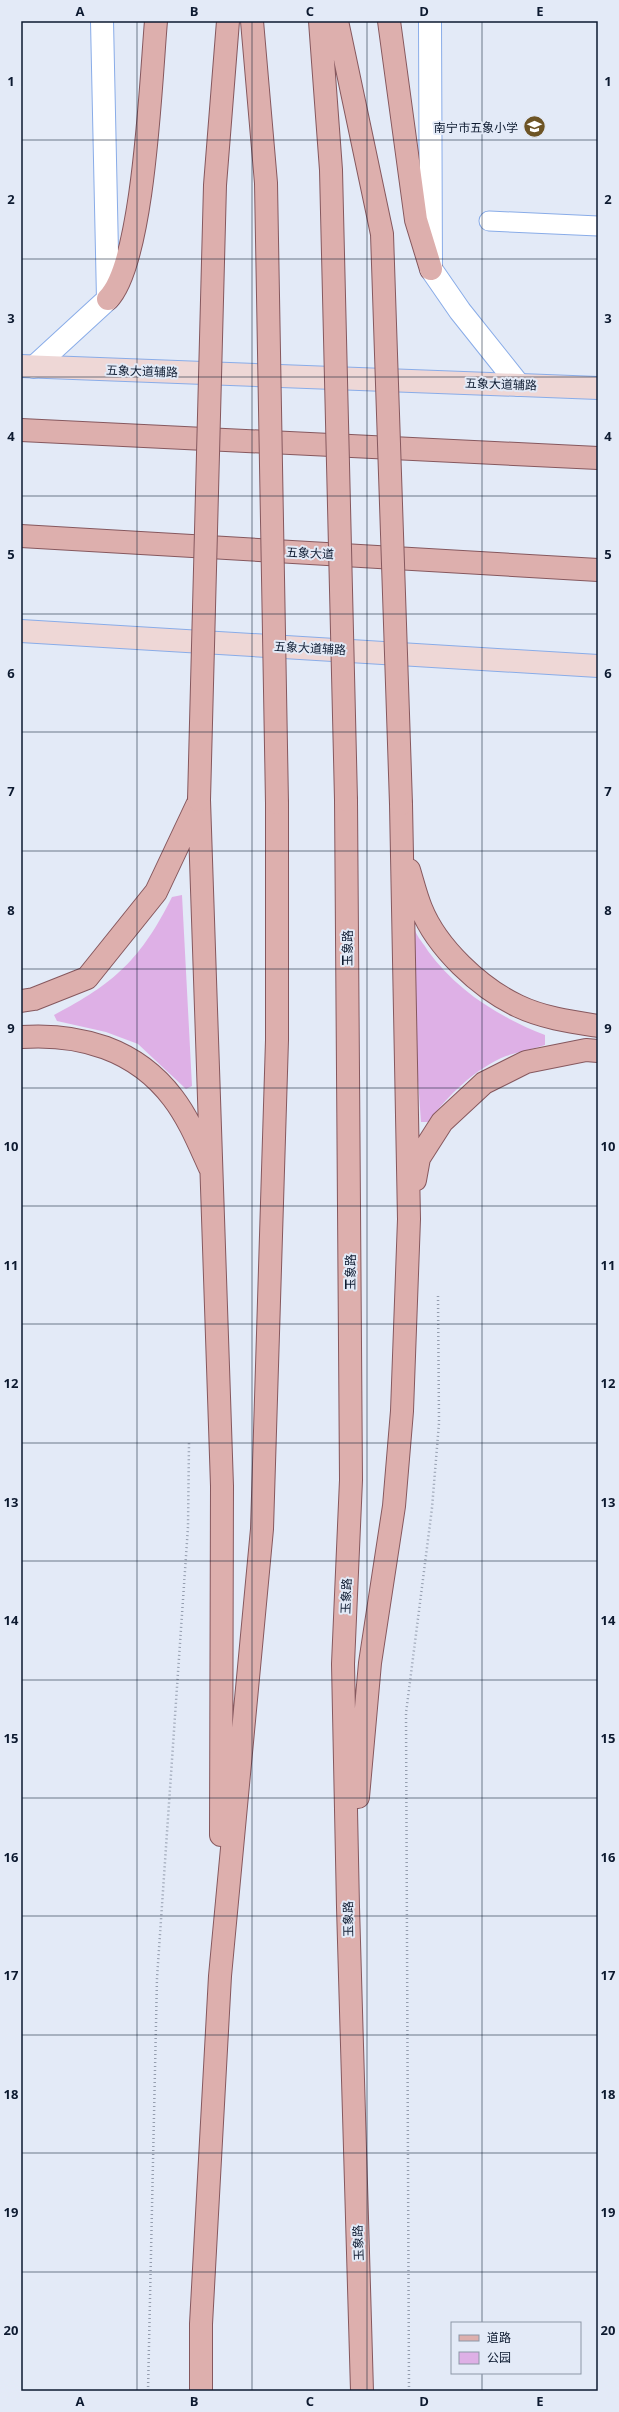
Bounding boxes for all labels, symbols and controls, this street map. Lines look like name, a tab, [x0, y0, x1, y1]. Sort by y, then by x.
text: A	[76, 2, 85, 20]
text: B	[190, 2, 199, 20]
text: C	[306, 2, 314, 20]
text: D	[419, 2, 429, 20]
text: E	[536, 2, 544, 20]
text: 1	[7, 72, 15, 90]
text: 1	[604, 72, 612, 90]
school or university icon: 南宁市五象小学	[521, 114, 547, 140]
place label: 南宁市五象小学	[434, 119, 518, 136]
text: 2	[7, 190, 15, 208]
text: 2	[604, 190, 612, 208]
text: 3	[7, 309, 15, 327]
text: 3	[604, 309, 612, 327]
street label: 五象大道辅路	[106, 361, 178, 381]
street label: 五象大道辅路	[465, 374, 537, 394]
text: 4	[7, 427, 15, 445]
text: 4	[604, 427, 612, 445]
street label: 五象大道	[286, 543, 334, 563]
text: 5	[7, 545, 15, 563]
text: 5	[604, 545, 612, 563]
street label: 五象大道辅路	[274, 638, 346, 658]
text: 6	[7, 664, 15, 682]
text: 6	[604, 664, 612, 682]
text: 7	[7, 782, 15, 800]
text: 7	[604, 782, 612, 800]
text: 8	[7, 901, 15, 919]
text: 8	[604, 901, 612, 919]
street label: 玉象路	[339, 930, 356, 966]
text: 9	[7, 1019, 15, 1037]
text: 9	[604, 1019, 612, 1037]
text: 10	[4, 1137, 18, 1155]
text: 10	[601, 1137, 615, 1155]
street label: 玉象路	[342, 1254, 359, 1290]
text: 11	[4, 1256, 18, 1274]
text: 11	[601, 1256, 615, 1274]
text: 12	[4, 1374, 19, 1392]
text: 12	[601, 1374, 616, 1392]
text: 13	[4, 1493, 18, 1511]
text: 13	[601, 1493, 615, 1511]
street label: 玉象路	[337, 1578, 355, 1614]
text: 14	[4, 1611, 19, 1629]
text: 14	[601, 1611, 616, 1629]
text: 15	[4, 1729, 18, 1747]
text: 15	[601, 1729, 615, 1747]
text: 16	[4, 1848, 19, 1866]
text: 16	[601, 1848, 616, 1866]
street label: 玉象路	[339, 1901, 357, 1937]
text: 17	[4, 1966, 19, 1984]
text: 17	[601, 1966, 616, 1984]
text: 18	[4, 2085, 18, 2103]
text: 18	[601, 2085, 615, 2103]
text: 19	[4, 2203, 18, 2221]
text: 19	[601, 2203, 615, 2221]
street label: 玉象路	[349, 2225, 367, 2261]
text: 20	[4, 2321, 18, 2339]
text: 20	[601, 2321, 615, 2339]
legend	[451, 2322, 581, 2374]
text: 道路	[487, 2329, 511, 2346]
text: 公园	[487, 2349, 511, 2366]
text: A	[76, 2392, 85, 2410]
text: B	[190, 2392, 199, 2410]
text: C	[306, 2392, 314, 2410]
text: D	[419, 2392, 429, 2410]
text: E	[536, 2392, 544, 2410]

